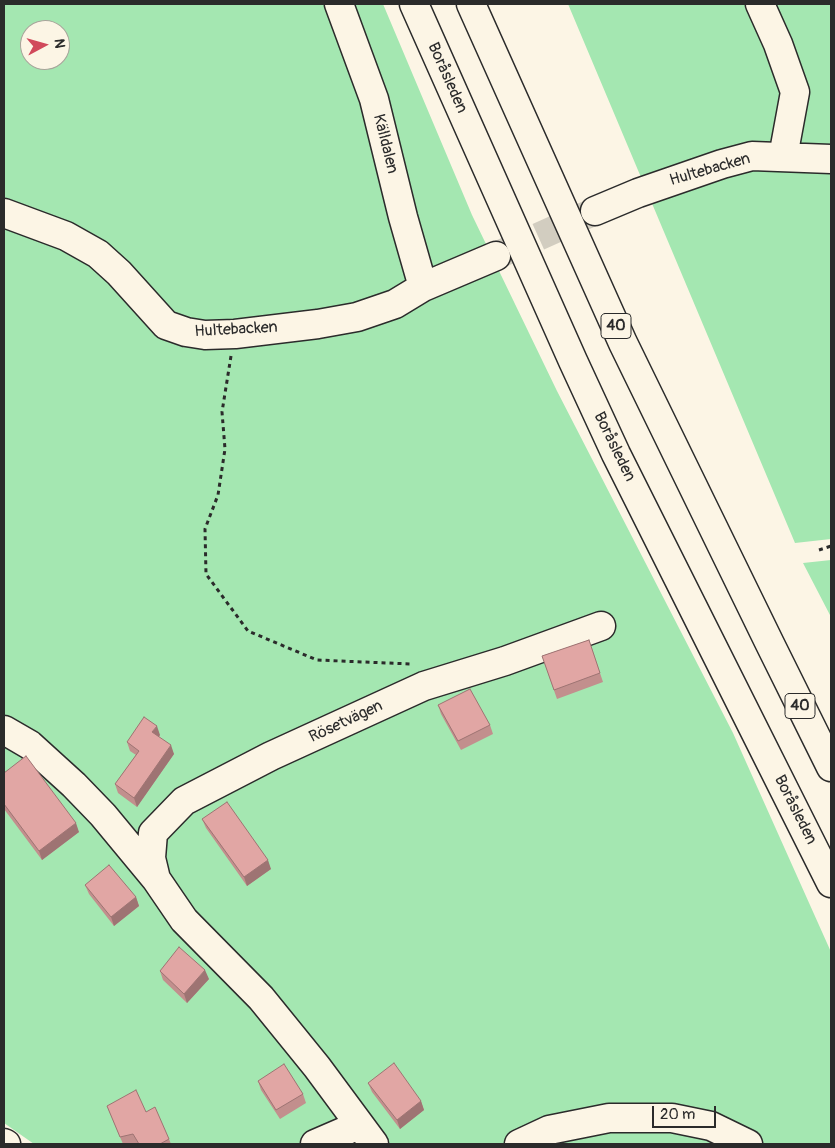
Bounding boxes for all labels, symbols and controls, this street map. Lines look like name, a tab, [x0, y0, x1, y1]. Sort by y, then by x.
north arrow	[20, 20, 70, 70]
text: N	[50, 38, 68, 49]
street label: Boråsleden	[423, 40, 471, 116]
street label: Källdalen	[368, 112, 402, 176]
street label: Hultebacken	[667, 149, 753, 191]
road number: 40	[601, 314, 631, 338]
street label: Hultebacken	[194, 318, 278, 342]
street label: Boråsleden	[589, 409, 639, 485]
road number: 40	[785, 694, 815, 718]
street label: Rösetvägen	[306, 697, 386, 747]
street label: Boråsleden	[769, 772, 821, 848]
scale bar	[655, 1096, 719, 1128]
text: 20 m	[660, 1105, 695, 1124]

